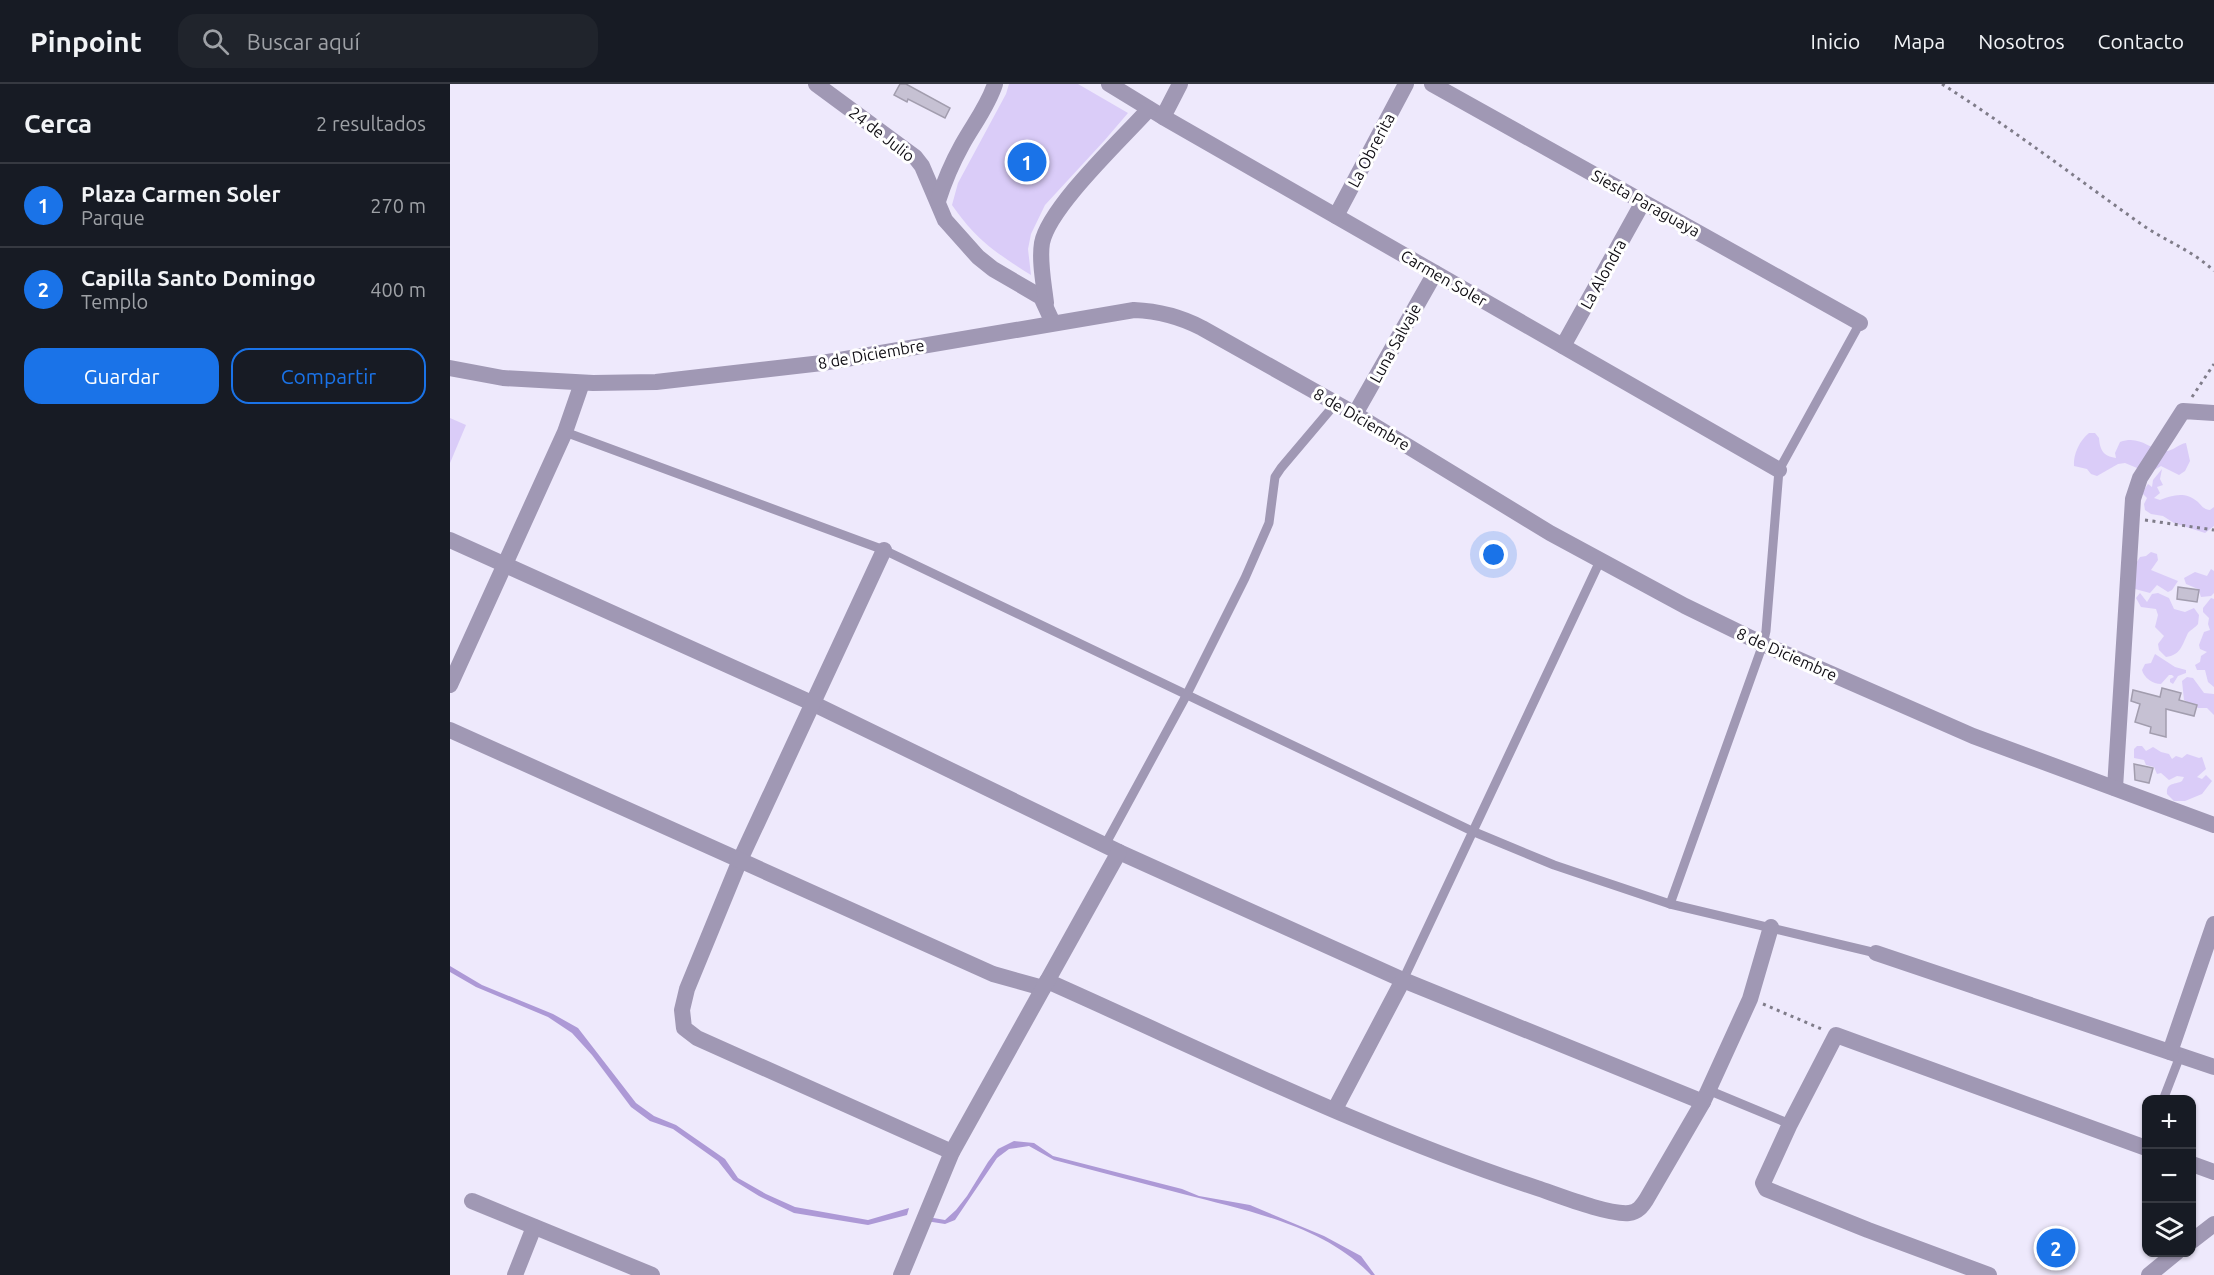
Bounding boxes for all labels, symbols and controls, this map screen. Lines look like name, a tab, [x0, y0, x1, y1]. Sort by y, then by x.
search box	[178, 14, 598, 68]
icon: search	[199, 25, 232, 58]
text: Pinpoint	[30, 26, 142, 57]
text: Buscar aquí	[247, 29, 360, 54]
text: Inicio	[1811, 29, 1860, 53]
text: Mapa	[1893, 29, 1945, 53]
text: Nosotros	[1978, 29, 2065, 53]
text: Contacto	[2098, 29, 2184, 53]
street label: 24 de Julio	[846, 103, 918, 165]
text: Cerca	[24, 109, 92, 138]
street label: La Obrerita	[1344, 110, 1398, 190]
text: 2 resultados	[316, 112, 426, 135]
pin: 1	[1008, 140, 1046, 184]
street label: Siesta Paraguaya	[1589, 166, 1703, 240]
text: Plaza Carmen Soler	[81, 181, 281, 206]
text: 1	[38, 194, 49, 217]
text: 270 m	[370, 194, 426, 217]
text: Parque	[81, 206, 145, 229]
street label: La Alondra	[1577, 236, 1629, 312]
street label: Carmen Soler	[1398, 246, 1490, 310]
text: Capilla Santo Domingo	[81, 265, 316, 290]
text: 2	[38, 278, 49, 301]
text: 400 m	[370, 278, 426, 301]
text: Templo	[81, 290, 148, 313]
street label: Luna Salvaje	[1366, 300, 1424, 386]
street label: 8 de Diciembre	[816, 336, 926, 372]
button: Guardar	[24, 348, 219, 404]
button: Compartir	[231, 348, 426, 404]
street label: 8 de Diciembre	[1311, 384, 1413, 454]
your location	[1479, 540, 1508, 569]
street label: 8 de Diciembre	[1734, 624, 1840, 684]
map controls	[2142, 1095, 2196, 1257]
button: +	[2142, 1095, 2196, 1149]
button: −	[2142, 1149, 2196, 1203]
button: layers	[2142, 1203, 2196, 1257]
pin: 2	[2036, 1226, 2076, 1270]

